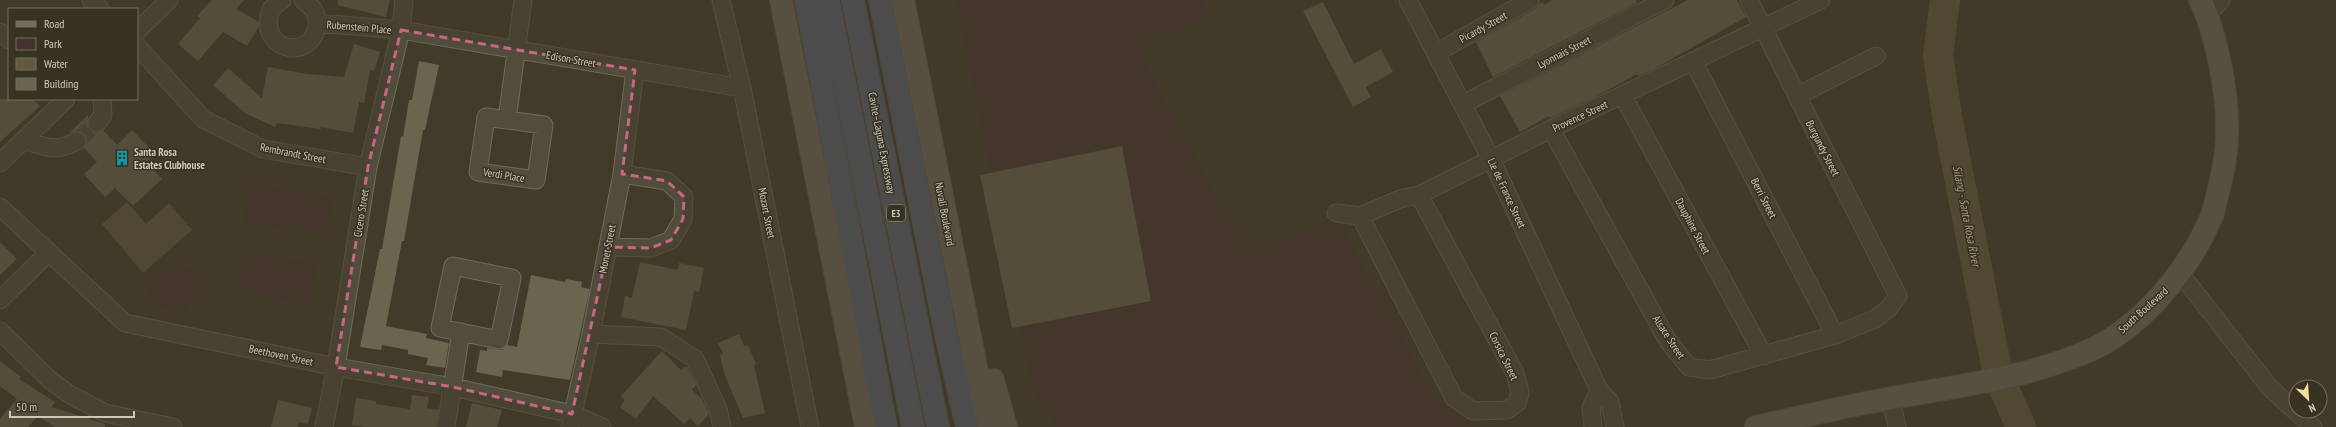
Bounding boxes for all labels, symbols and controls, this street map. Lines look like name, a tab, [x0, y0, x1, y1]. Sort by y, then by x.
legend	[8, 8, 138, 100]
street label: Picardy Street	[1457, 8, 1509, 46]
text: Road	[44, 16, 64, 31]
street label: Rubenstein Place	[326, 17, 393, 37]
street label: Lyonnais Street	[1535, 33, 1593, 71]
text: Park	[44, 36, 62, 51]
street label: Edison Street	[545, 48, 597, 70]
text: Water	[44, 56, 69, 71]
text: Building	[44, 76, 79, 91]
street label: Cavite–Laguna Expressway	[865, 91, 899, 196]
street label: Provence Street	[1550, 97, 1610, 135]
street label: Burgundy Street	[1803, 118, 1843, 178]
street label: Rembrandt Street	[259, 140, 327, 166]
place label: Santa Rosa Estates Clubhouse	[134, 145, 205, 172]
building icon: Santa Rosa Estates Clubhouse	[113, 149, 131, 167]
street label: Lle de France Street	[1485, 156, 1529, 230]
water label: Silang - Santa Rosa River	[1950, 164, 1984, 269]
street label: Verdi Place	[481, 165, 526, 185]
street label: Berri Street	[1748, 176, 1780, 220]
street label: Nuvali Boulevard	[932, 181, 958, 247]
street label: Mozart Street	[755, 186, 779, 240]
street label: Cicero Street	[350, 188, 372, 238]
street label: Dauphine Street	[1672, 196, 1714, 256]
road number: E3	[887, 205, 905, 221]
street label: Monet Street	[595, 223, 619, 275]
street label: South Boulevard	[2115, 284, 2171, 336]
street label: Alsace Street	[1650, 313, 1688, 361]
street label: Corsica Street	[1486, 330, 1522, 382]
street label: Beethoven Street	[248, 341, 314, 369]
north arrow	[2288, 379, 2328, 419]
scale bar	[10, 393, 134, 419]
text: 50 m	[16, 399, 37, 414]
text: N	[2307, 400, 2318, 416]

